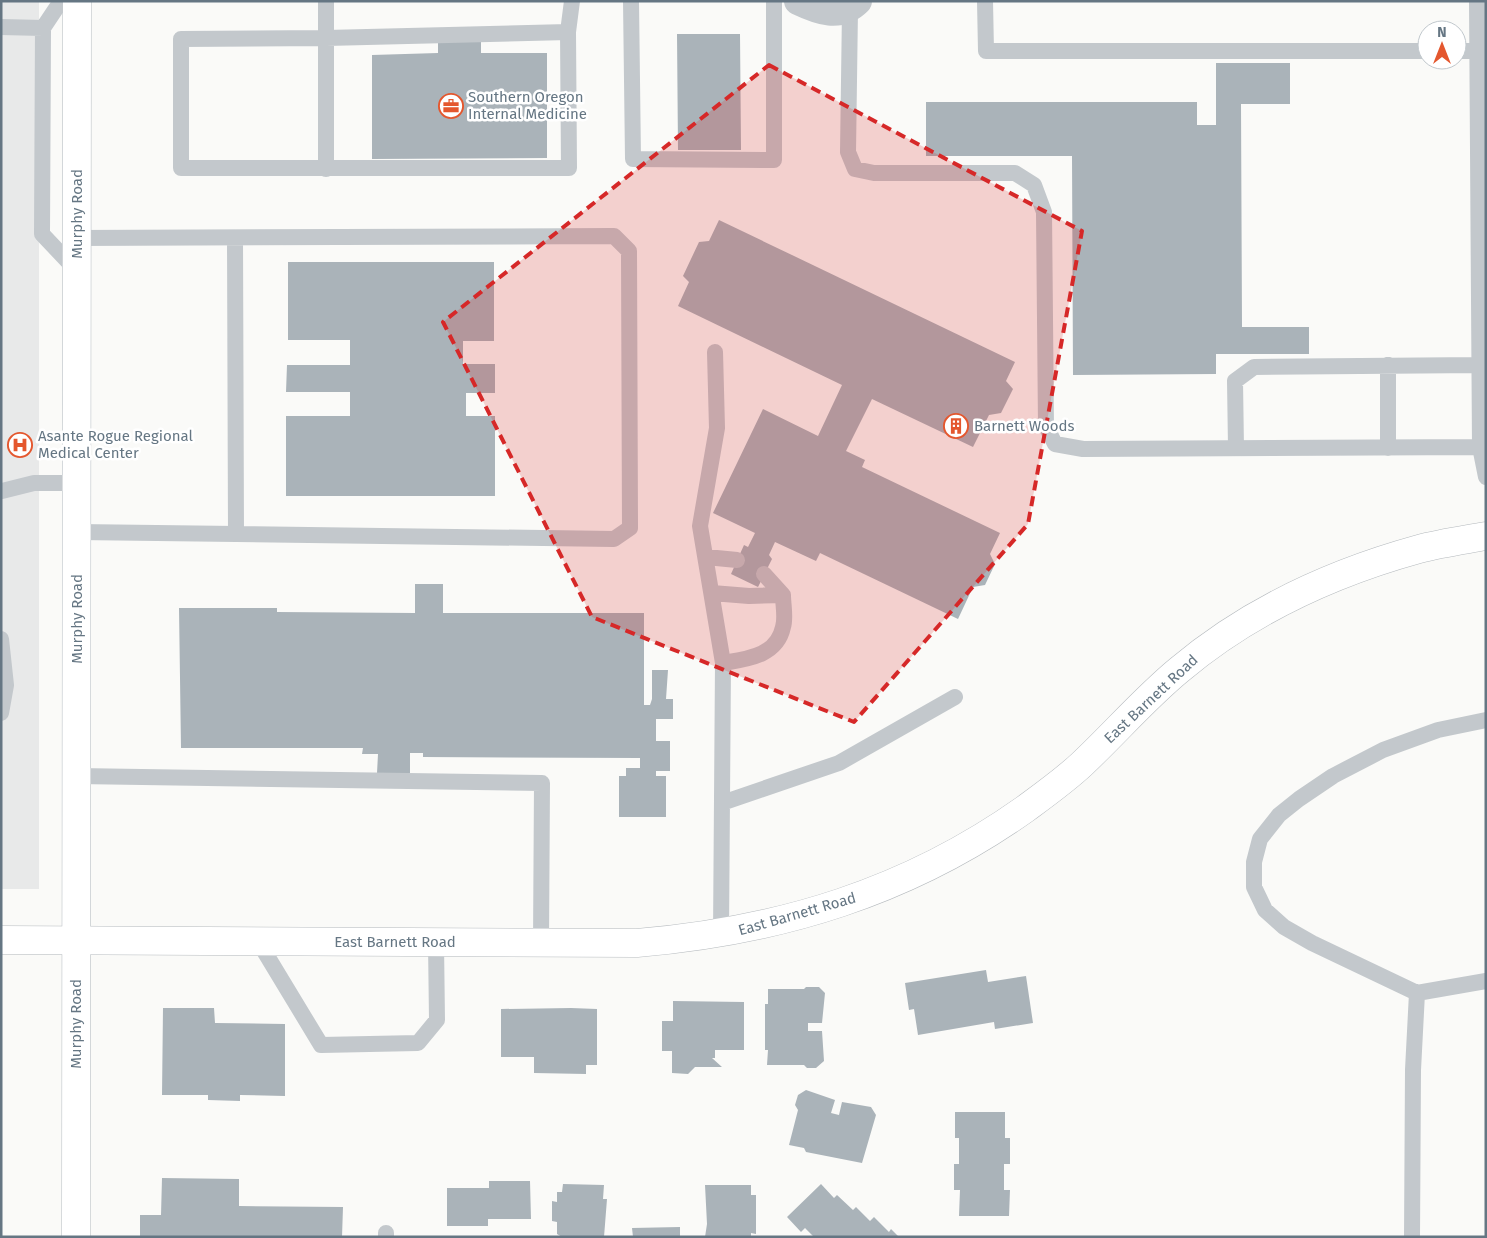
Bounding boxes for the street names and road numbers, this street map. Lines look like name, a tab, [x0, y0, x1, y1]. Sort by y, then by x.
street label: Murphy Road	[68, 169, 86, 259]
street label: Murphy Road	[68, 574, 86, 664]
street label: East Barnett Road	[1100, 651, 1202, 747]
street label: East Barnett Road	[736, 889, 858, 939]
street label: East Barnett Road	[334, 933, 456, 951]
street label: Murphy Road	[67, 979, 85, 1069]

